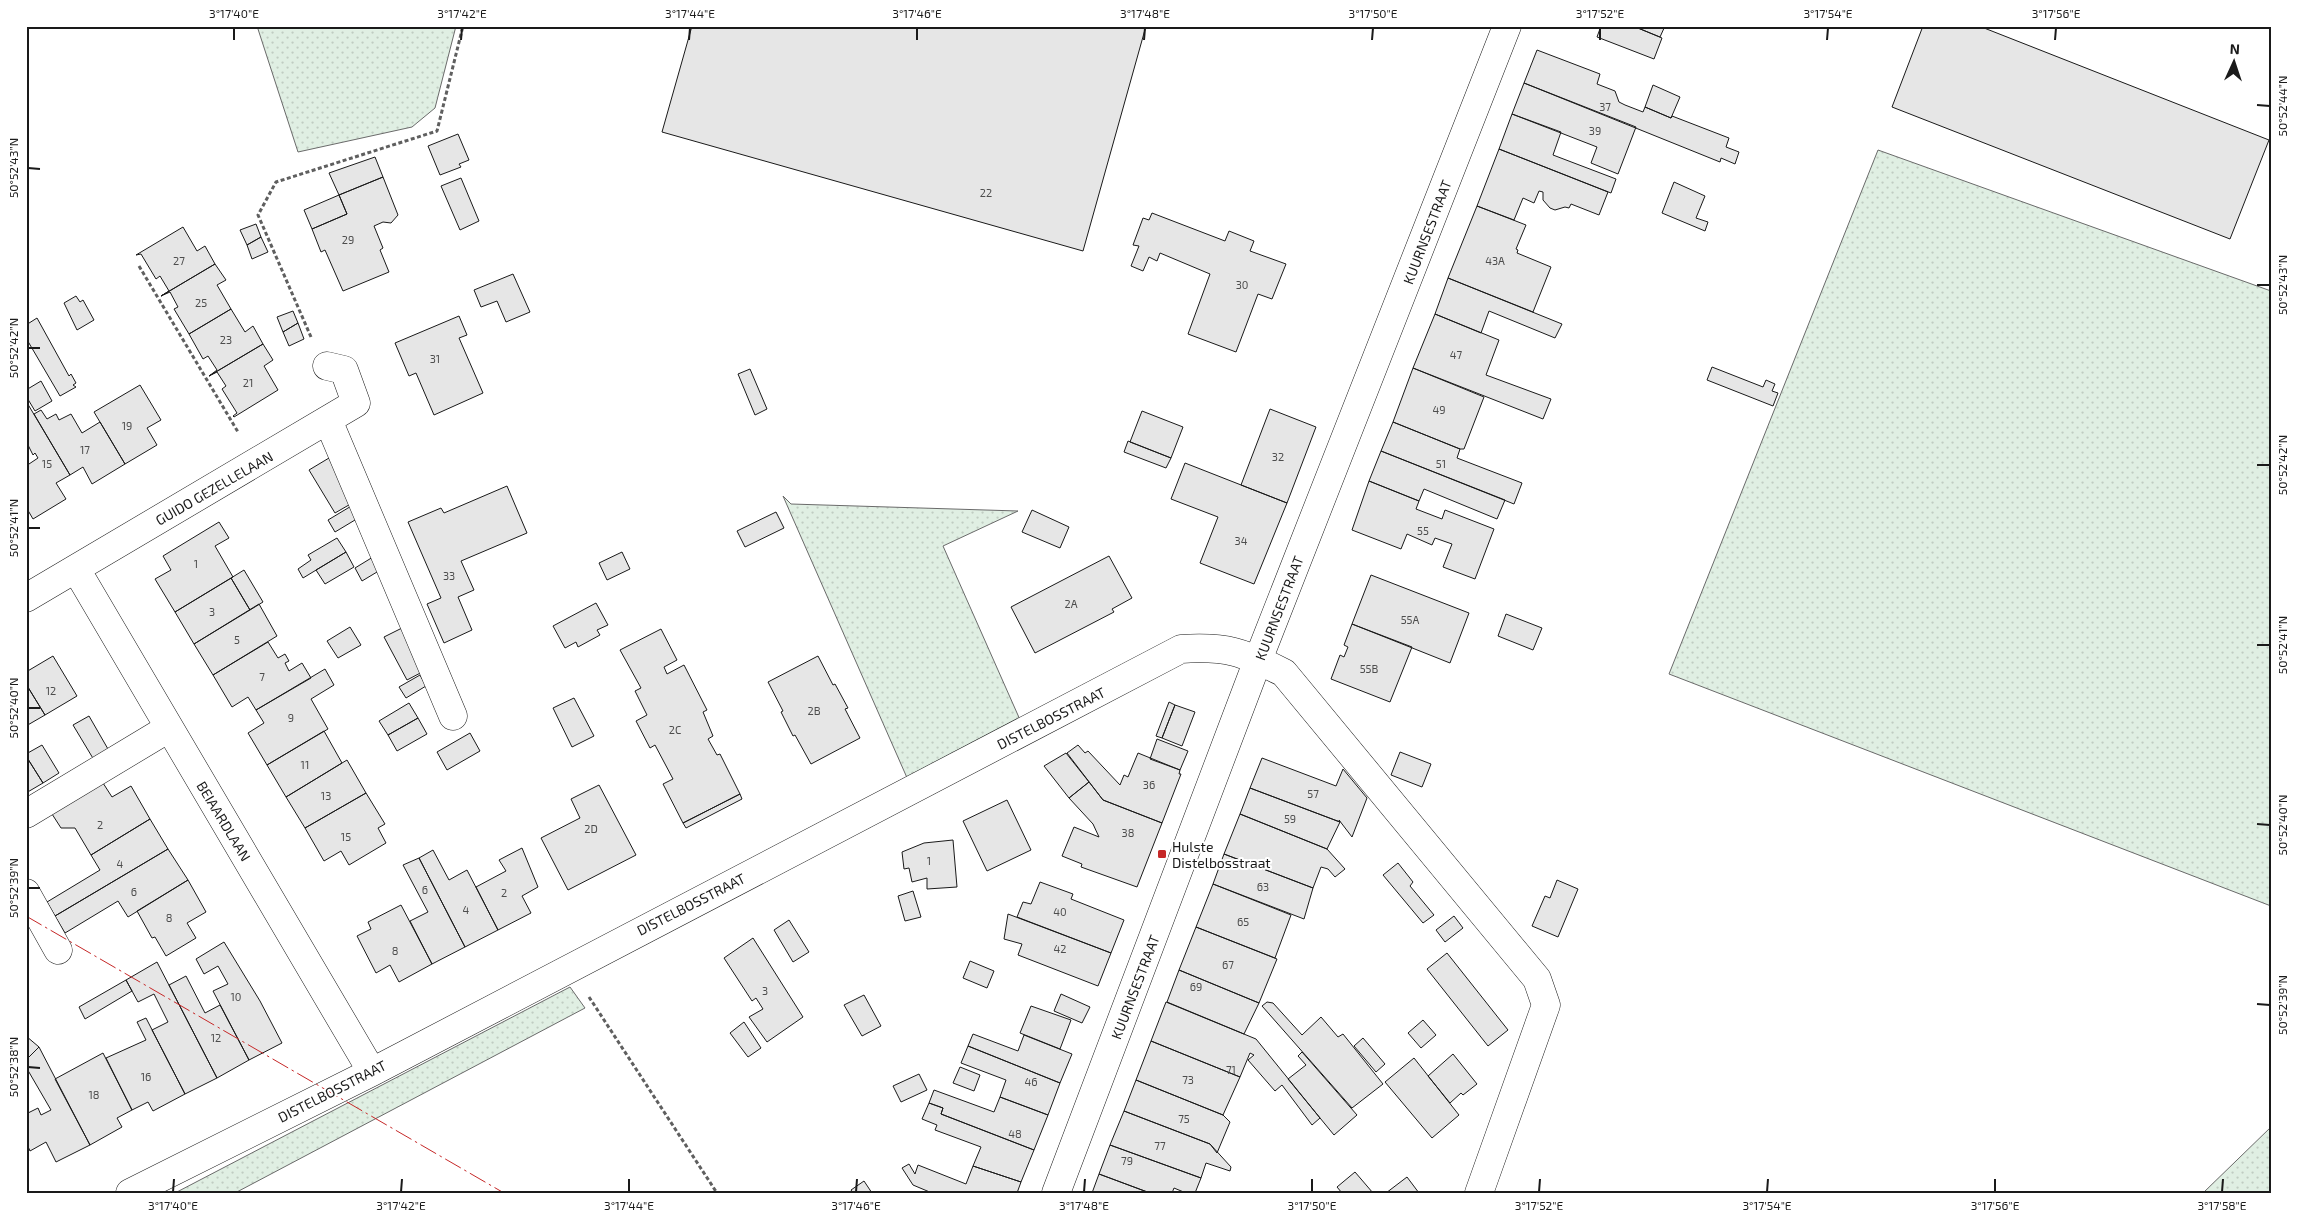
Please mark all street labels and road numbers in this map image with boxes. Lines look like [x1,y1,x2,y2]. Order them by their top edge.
street label: KUURNSESTRAAT [1399,177,1455,287]
street label: GUIDO GEZELLELAAN [152,447,276,529]
street label: KUURNSESTRAAT [1251,553,1307,663]
street label: DISTELBOSSTRAAT [994,683,1108,753]
street label: BEIAARDLAAN [194,778,254,864]
street label: DISTELBOSSTRAAT [634,869,748,939]
street label: KUURNSESTRAAT [1107,932,1163,1042]
street label: DISTELBOSSTRAAT [275,1056,389,1126]

